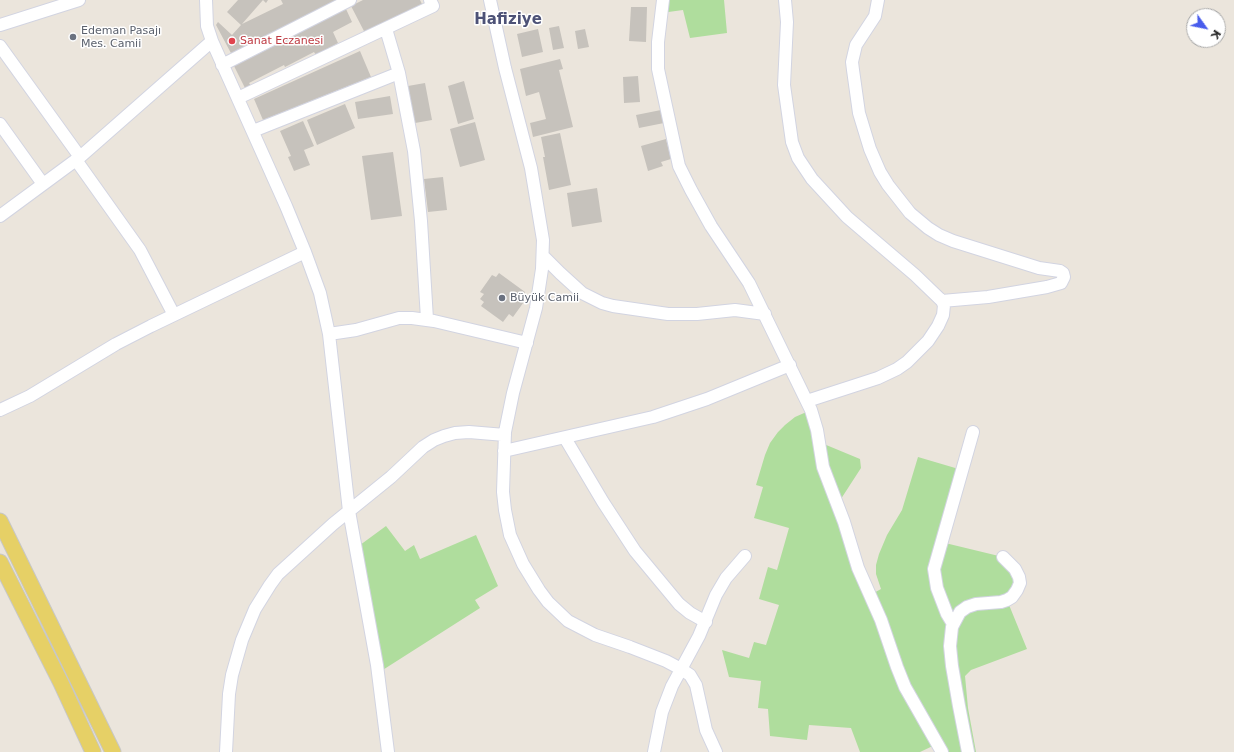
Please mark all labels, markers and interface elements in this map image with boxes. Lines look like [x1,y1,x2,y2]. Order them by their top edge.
north arrow [1186,8,1226,48]
district label: Hafiziye [474,11,542,29]
place label: Edeman Pasajı Mes. Camii [81,24,161,50]
text: K [1208,27,1223,41]
marker: Edeman Pasajı Mes. Camii [68,32,78,42]
place label: Sanat Eczanesi [240,34,323,48]
marker: Sanat Eczanesi [227,36,237,46]
place label: Büyük Camii [510,291,579,305]
marker: Büyük Camii [497,293,507,303]

